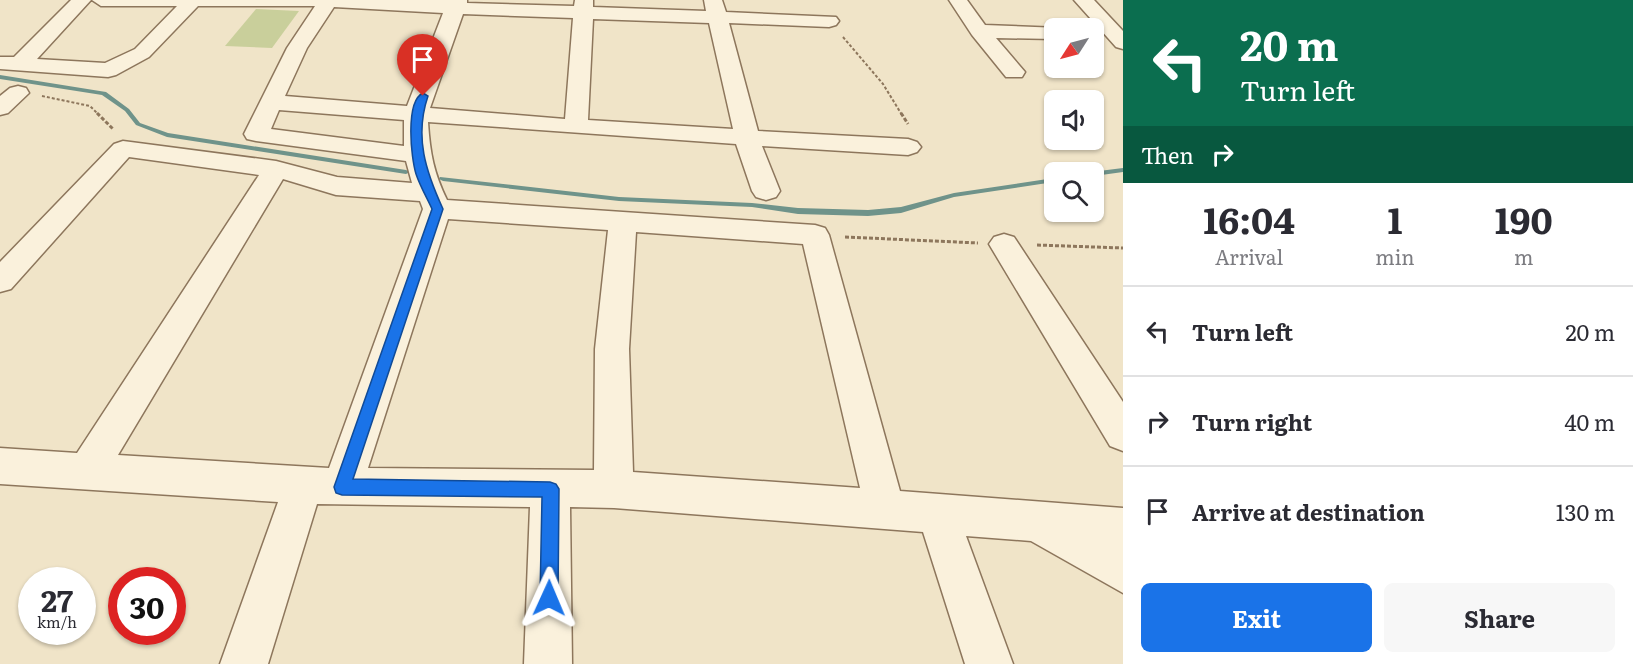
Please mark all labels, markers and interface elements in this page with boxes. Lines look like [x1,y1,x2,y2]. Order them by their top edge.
text: 20 m [1240,12,1339,74]
north arrow [1044,18,1104,78]
map controls [1044,18,1104,222]
icon: left [1141,24,1219,102]
pin [397,34,448,96]
icon: arrive [406,43,439,76]
text: Turn left [1240,69,1355,109]
button: sound [1044,90,1104,150]
text: Then [1141,138,1194,171]
icon: right [1206,138,1239,171]
button: search [1044,162,1104,222]
text: 16:04 [1203,192,1295,245]
text: 1 [1387,192,1402,245]
text: 190 [1495,192,1553,245]
text: Arrival [1215,241,1283,271]
text: min [1375,241,1415,271]
text: m [1514,241,1533,271]
icon: left [1141,315,1174,348]
text: Turn left [1192,315,1293,348]
text: 20 m [1565,315,1615,348]
icon: right [1141,405,1174,438]
text: Turn right [1192,405,1312,438]
text: 40 m [1564,405,1615,438]
icon: arrive [1141,495,1174,528]
text: Arrive at destination [1192,495,1425,528]
text: 130 m [1556,495,1615,528]
position arrow [517,566,581,630]
speed limit sign: 30 [108,567,186,645]
text: 27 [41,577,73,621]
button: Exit [1141,583,1372,652]
button: Share [1384,583,1615,652]
text: km/h [37,610,77,633]

